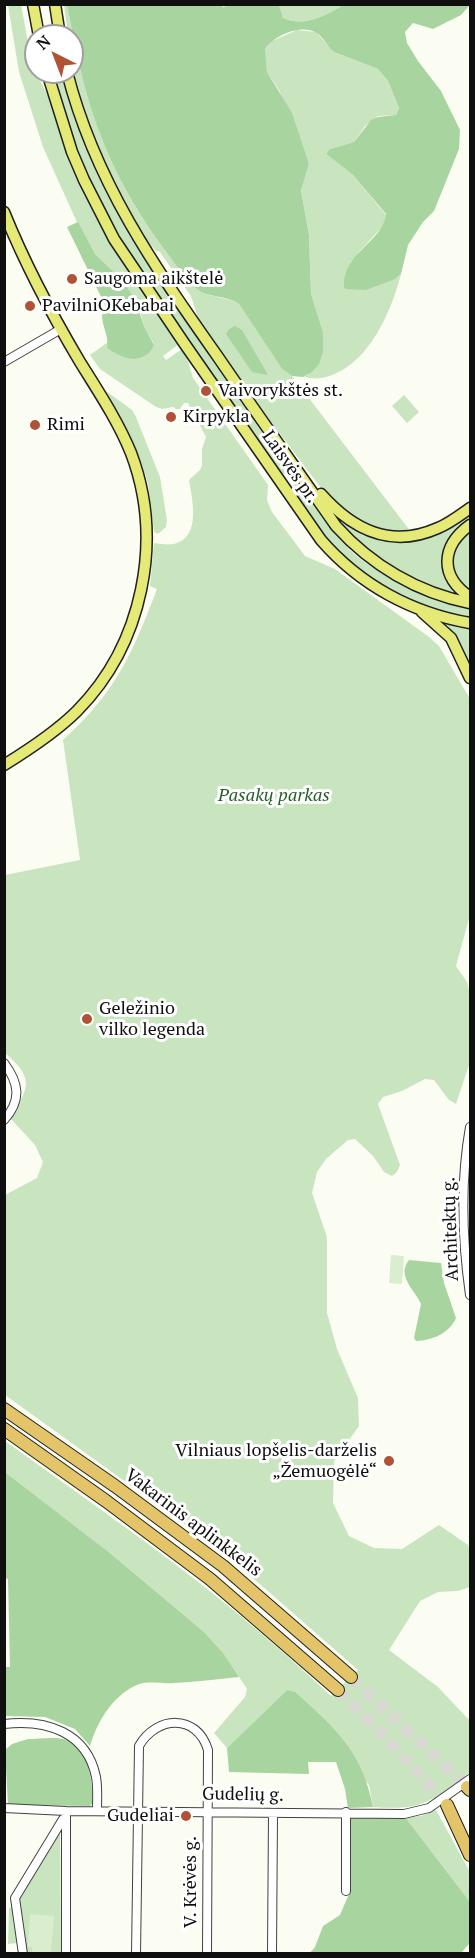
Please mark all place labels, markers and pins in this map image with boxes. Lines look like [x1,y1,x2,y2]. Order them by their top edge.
place label: Saugoma aikštelė [84,268,223,290]
marker: Saugoma aikštelė [65,272,79,286]
place label: PavilniOKebabai [42,295,174,317]
marker: PavilniOKebabai [23,299,37,313]
place label: Vaivorykštės st. [218,380,343,402]
marker: Vaivorykštės st. [199,384,213,398]
place label: Kirpykla [183,406,250,428]
marker: Kirpykla [164,410,178,424]
place label: Rimi [47,414,85,436]
marker: Rimi [28,418,42,432]
place label: Geležinio vilko legenda [99,998,205,1040]
marker: Geležinio vilko legenda [80,1012,94,1026]
place label: Vilniaus lopšelis-darželis „Žemuogėlė“ [175,1440,377,1482]
marker: Vilniaus lopšelis-darželis „Žemuogėlė“ [382,1454,396,1468]
place label: Gudeliai [107,1805,174,1827]
marker: Gudeliai [179,1809,193,1823]

